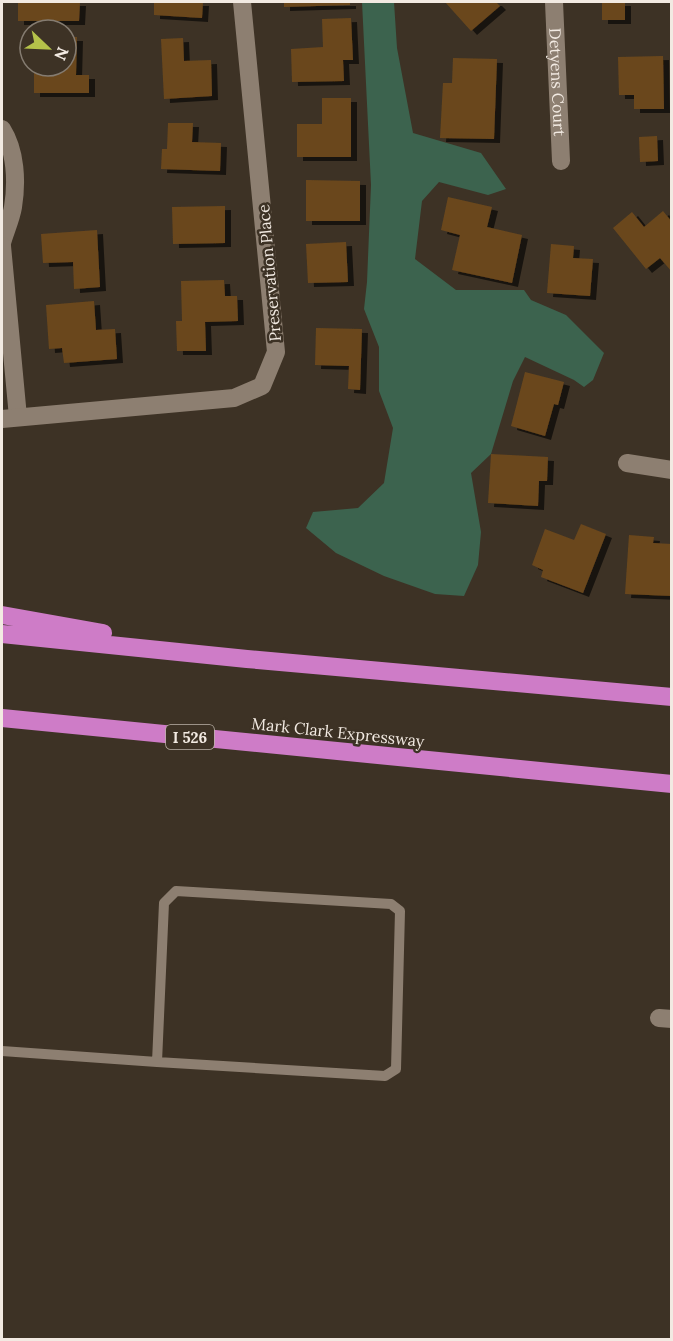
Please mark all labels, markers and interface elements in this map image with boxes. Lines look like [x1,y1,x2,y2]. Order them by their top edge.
north arrow [18,18,78,78]
street label: Detyens Court [545,27,570,137]
text: N [50,44,73,63]
street label: Preservation Place [253,203,285,342]
street label: Mark Clark Expressway [251,713,426,751]
road number: I 526 [166,725,214,749]

